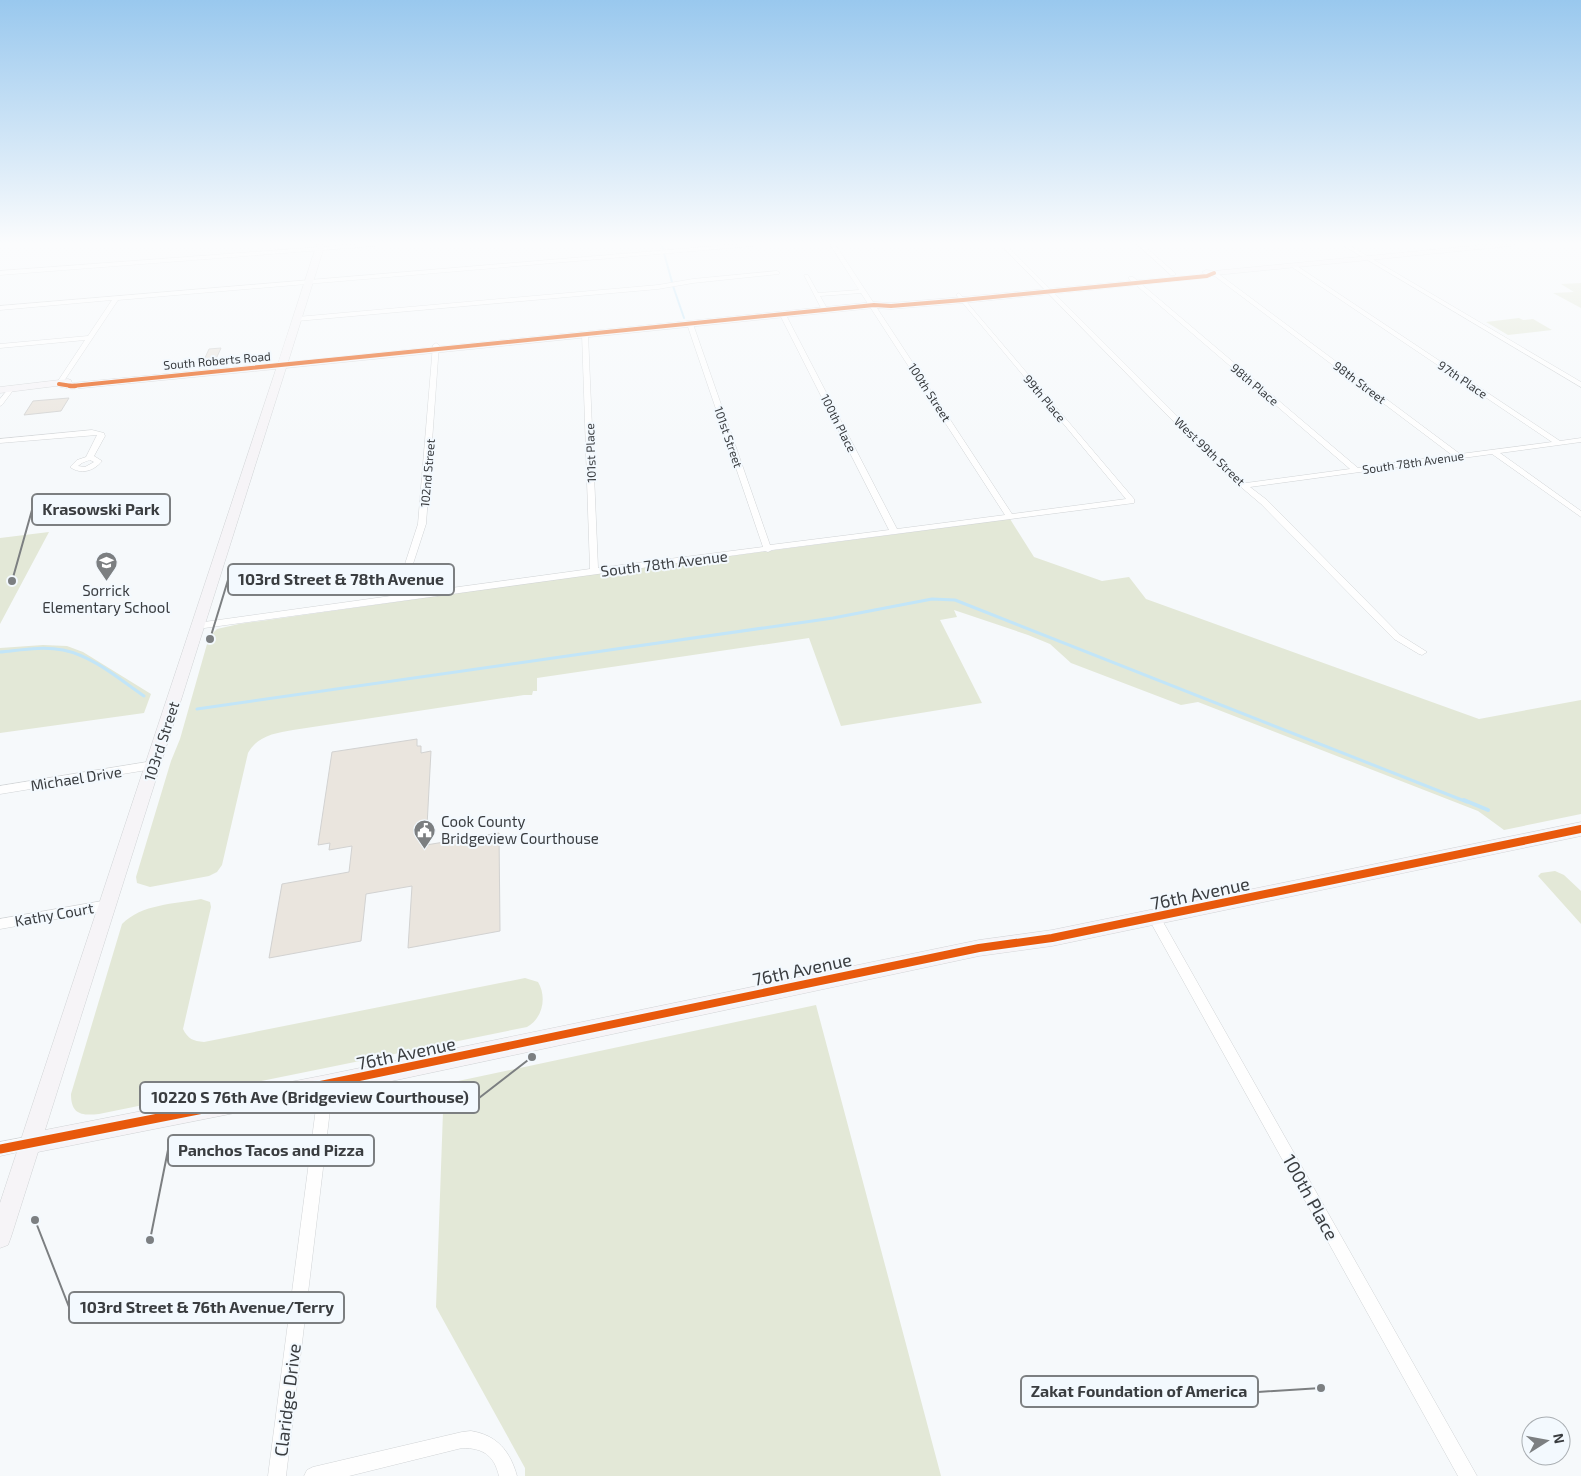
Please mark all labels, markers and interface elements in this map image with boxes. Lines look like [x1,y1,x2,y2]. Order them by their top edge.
street label: South Roberts Road [163,348,271,372]
street label: 97th Place [1436,357,1490,401]
street label: 98th Street [1331,358,1389,406]
street label: 100th Street [906,360,954,424]
street label: 98th Place [1228,360,1282,408]
street label: 99th Place [1021,372,1069,424]
street label: 100th Place [818,392,860,454]
street label: 101st Street [712,405,746,470]
street label: West 99th Street [1172,414,1248,488]
street label: 101st Place [582,423,598,483]
street label: 102nd Street [417,438,437,508]
street label: South 78th Avenue [1361,448,1465,476]
callout: Krasowski Park [32,494,170,525]
text: Krasowski Park [42,499,160,518]
street label: South 78th Avenue [600,546,728,580]
school or university icon: Sorrick Elementary School [94,550,118,581]
callout: 103rd Street & 78th Avenue [228,564,454,595]
text: 103rd Street & 78th Avenue [238,569,444,588]
place label: Sorrick Elementary School [42,581,170,616]
street label: 103rd Street [140,699,182,783]
street label: Michael Drive [29,762,123,794]
place label: Cook County Bridgeview Courthouse [441,812,599,847]
public building icon: Cook County Bridgeview Courthouse [413,818,437,849]
street label: 76th Avenue [1148,872,1252,914]
street label: Kathy Court [13,898,95,930]
street label: 76th Avenue [750,948,854,990]
street label: 76th Avenue [354,1032,458,1074]
callout: 10220 S 76th Ave (Bridgeview Courthouse) [140,1082,479,1113]
text: 10220 S 76th Ave (Bridgeview Courthouse) [151,1087,469,1106]
callout: Panchos Tacos and Pizza [168,1135,374,1166]
text: Panchos Tacos and Pizza [178,1140,364,1159]
street label: 100th Place [1279,1150,1343,1244]
callout: 103rd Street & 76th Avenue/Terry [69,1292,344,1323]
text: 103rd Street & 76th Avenue/Terry [80,1297,334,1317]
street label: Claridge Drive [269,1342,305,1458]
callout: Zakat Foundation of America [1021,1376,1258,1407]
text: Zakat Foundation of America [1031,1381,1247,1400]
north arrow [1521,1416,1571,1466]
text: N [1550,1432,1569,1445]

